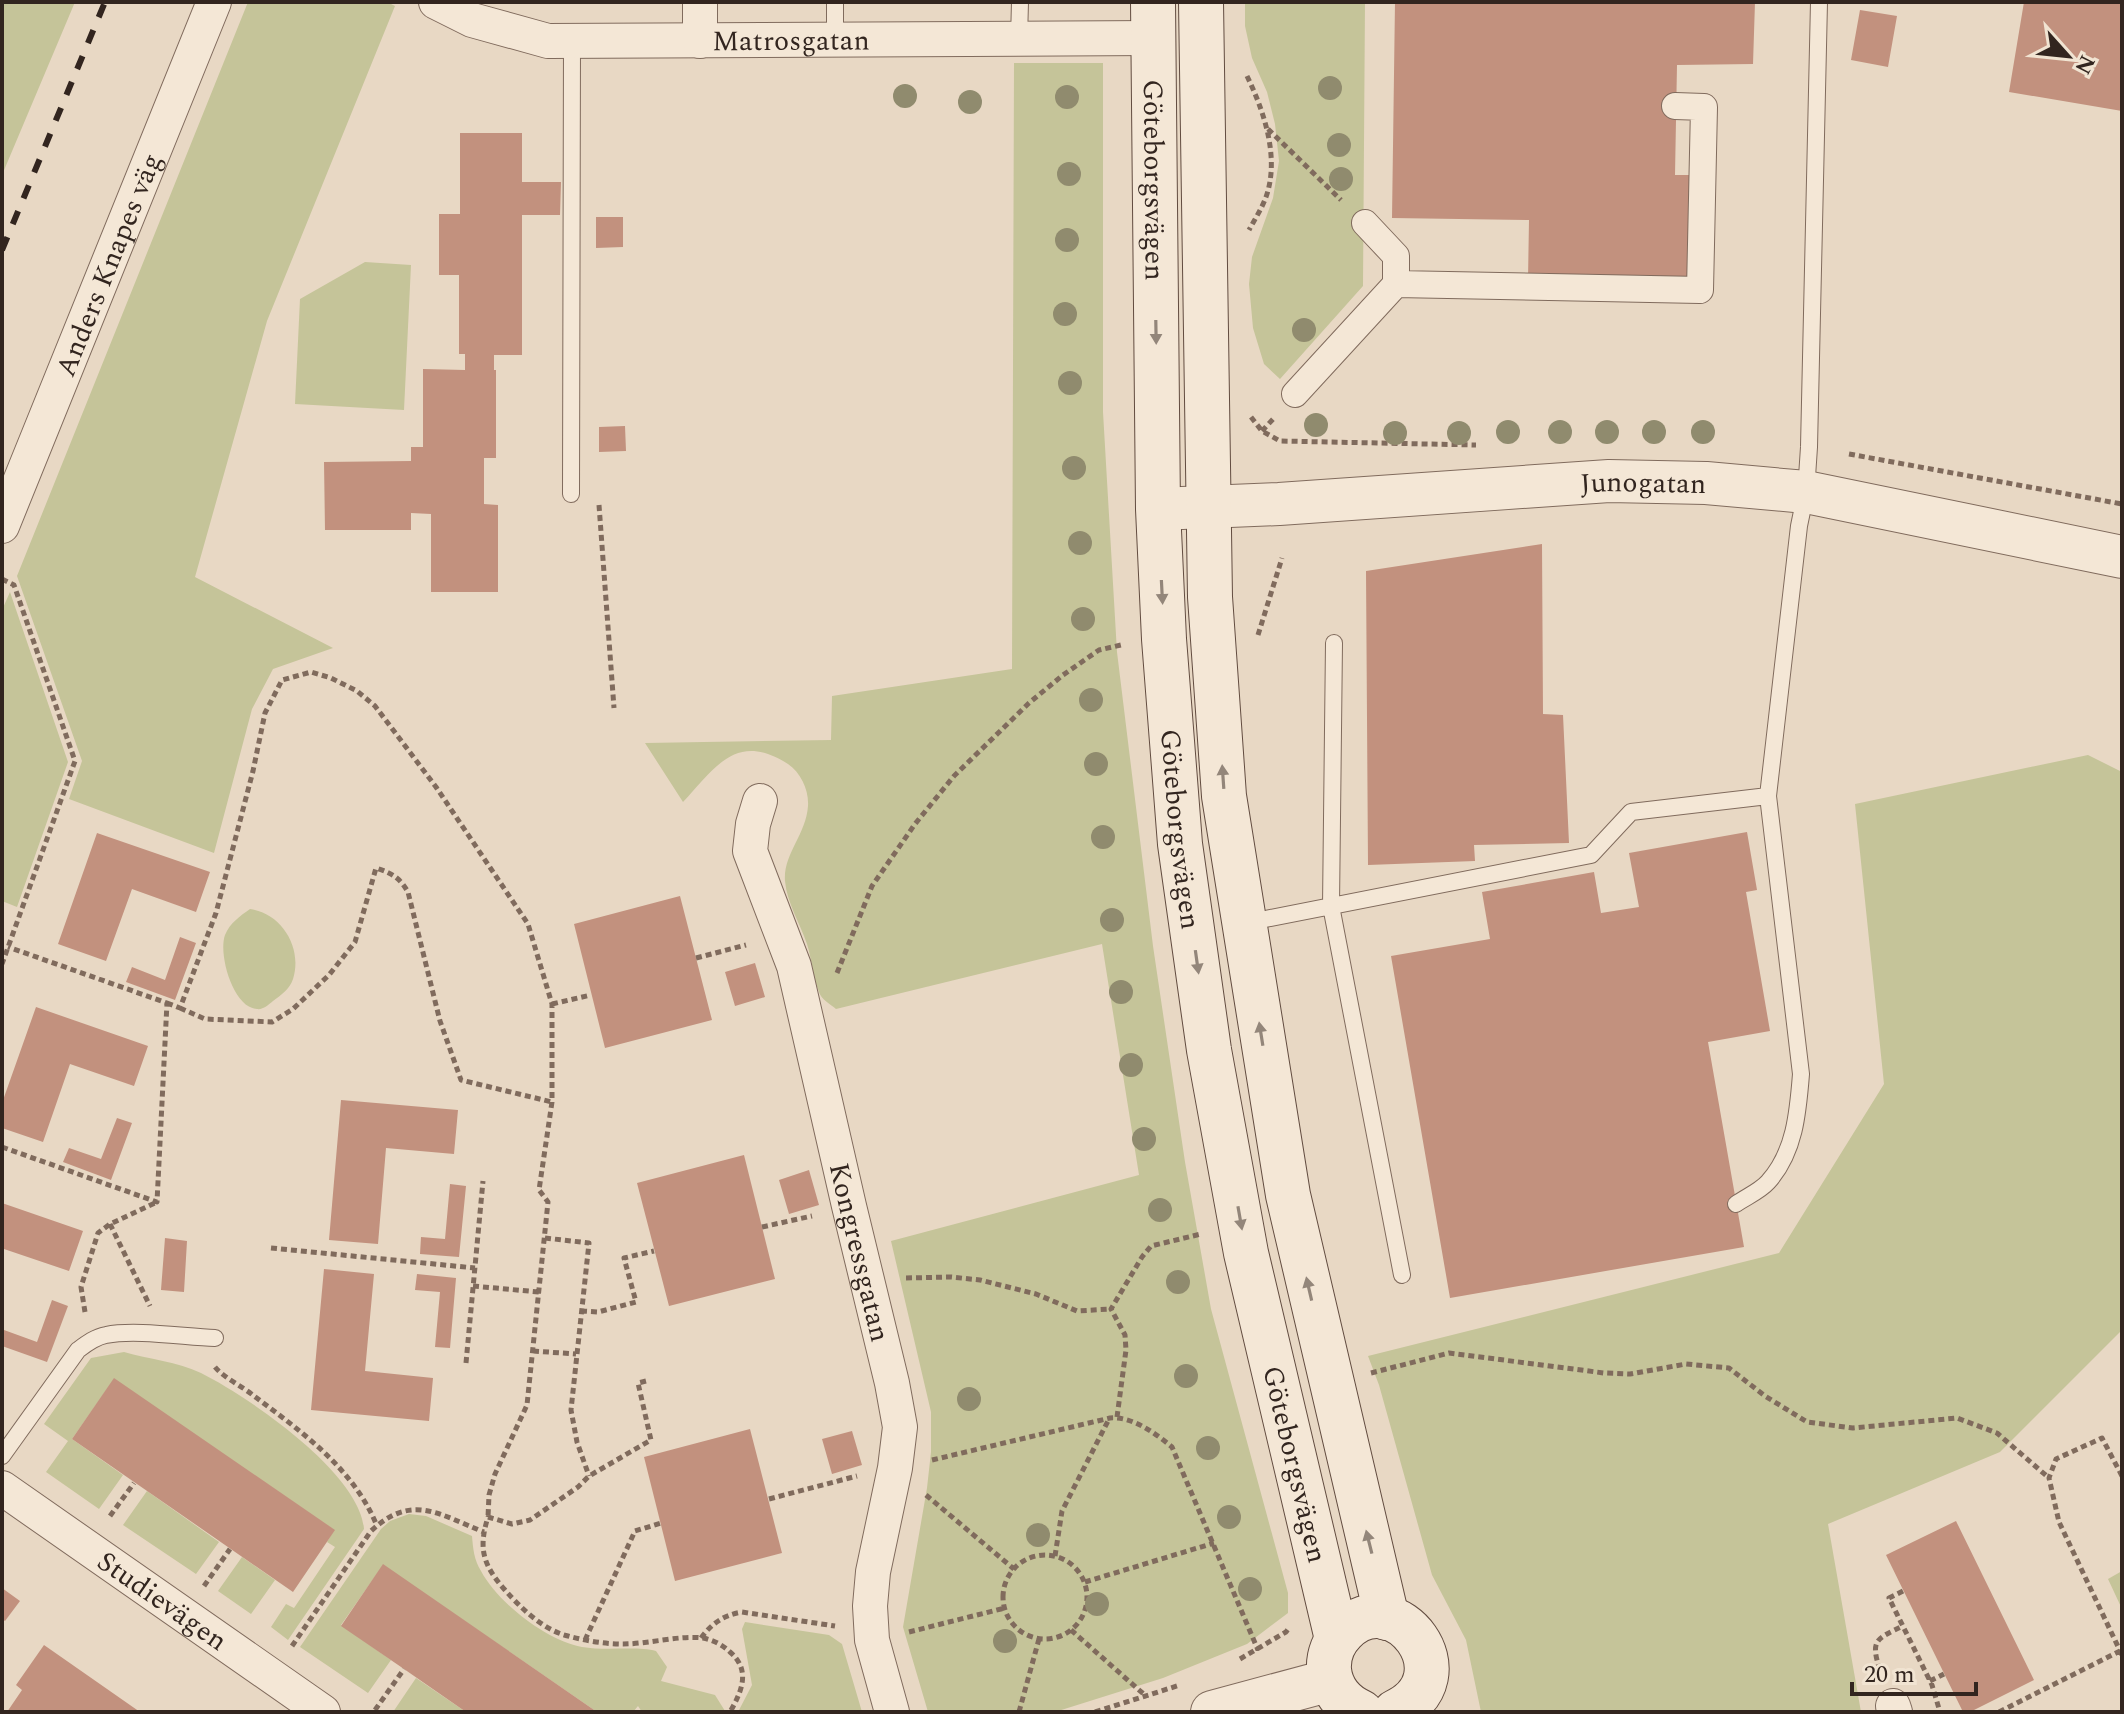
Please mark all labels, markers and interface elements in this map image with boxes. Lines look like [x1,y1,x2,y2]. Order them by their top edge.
north arrow [2028,16,2108,96]
street label: Matrosgatan [712,19,870,63]
text: N [2066,49,2103,80]
street label: Göteborgsvägen [1131,79,1176,281]
street label: Anders Knapes väg [45,147,174,383]
one-way arrow [1150,320,1162,345]
street label: Junogatan [1579,461,1707,506]
one-way arrow [1155,580,1168,605]
street label: Göteborgsvägen [1148,727,1212,932]
one-way arrow [1216,764,1229,789]
one-way arrow [1191,950,1204,975]
one-way arrow [1254,1021,1267,1046]
street label: Kongressgatan [817,1159,901,1346]
one-way arrow [1234,1206,1246,1231]
one-way arrow [1302,1277,1315,1302]
street label: Göteborgsvägen [1250,1362,1338,1567]
one-way arrow [1362,1530,1375,1555]
street label: Studievägen [88,1541,236,1662]
scale bar [1852,1646,1976,1696]
text: 20 m [1864,1657,1915,1693]

